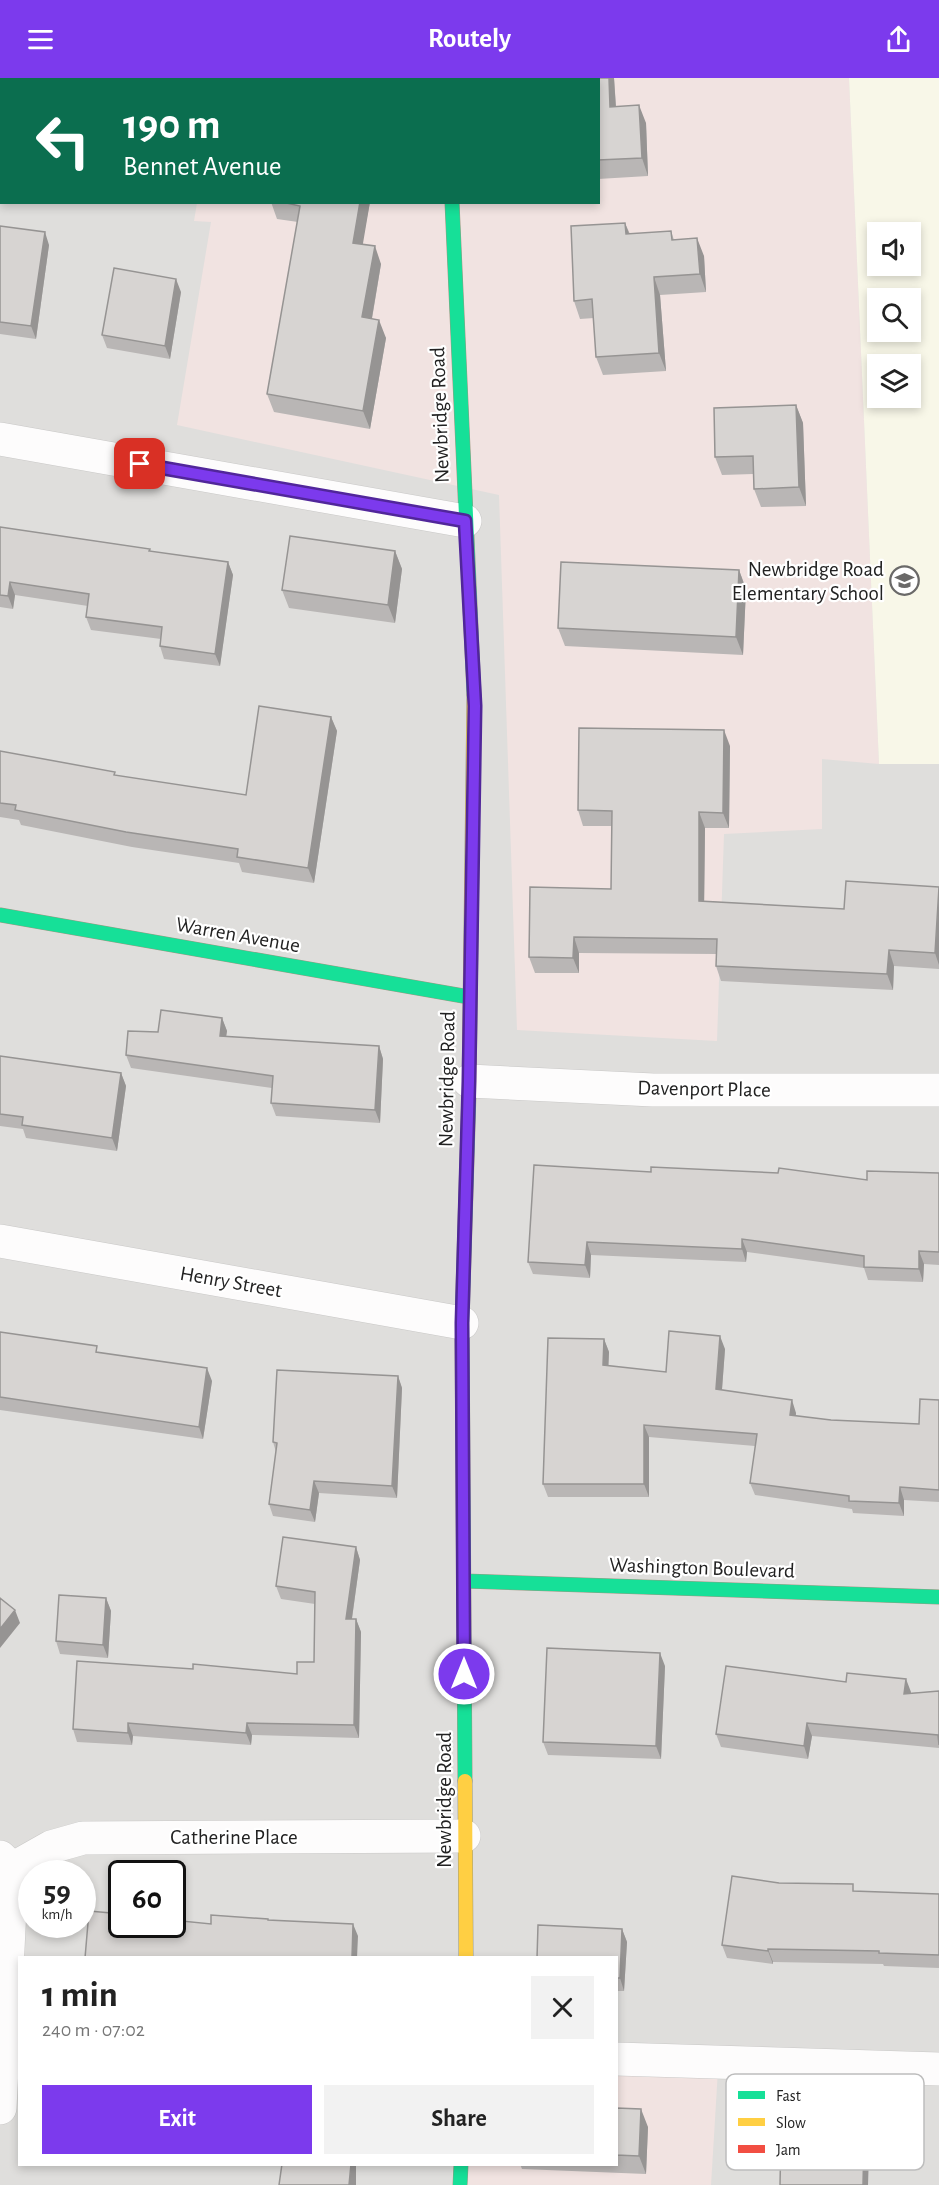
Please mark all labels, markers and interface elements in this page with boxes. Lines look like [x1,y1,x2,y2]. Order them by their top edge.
icon: menu [24,23,57,56]
icon: share [882,23,915,56]
text: Routely [428,25,511,52]
icon: left [24,102,102,180]
text: 190 m [123,104,221,146]
text: Bennet Avenue [123,153,282,180]
map controls [867,222,921,408]
button: sound [867,222,921,276]
button: search [867,288,921,342]
street label: Newbridge Road [427,346,453,483]
button: layers [867,354,921,408]
pin [114,438,165,489]
icon: arrive [123,447,156,480]
place label: Newbridge Road Elementary School [732,559,884,604]
school or university icon: Newbridge Road Elementary School [889,565,921,597]
street label: Warren Avenue [174,914,302,956]
street label: Newbridge Road [435,1011,459,1147]
street label: Davenport Place [637,1077,771,1101]
street label: Henry Street [178,1263,284,1301]
street label: Washington Boulevard [609,1554,795,1582]
position arrow [432,1642,496,1706]
street label: Newbridge Road [434,1732,455,1868]
street label: Catherine Place [170,1827,298,1848]
speed limit sign: 60 [108,1860,186,1938]
text: 59 [43,1877,71,1907]
text: km/h [42,1907,72,1922]
button: close [531,1976,594,2039]
text: 1 min [42,1977,118,2013]
text: 240 m · 07:02 [42,2020,145,2040]
legend [726,2074,924,2170]
button: Exit [42,2085,312,2154]
button: Share [324,2085,594,2154]
text: Fast [776,2088,801,2104]
text: Slow [776,2115,806,2131]
text: Jam [776,2142,801,2158]

